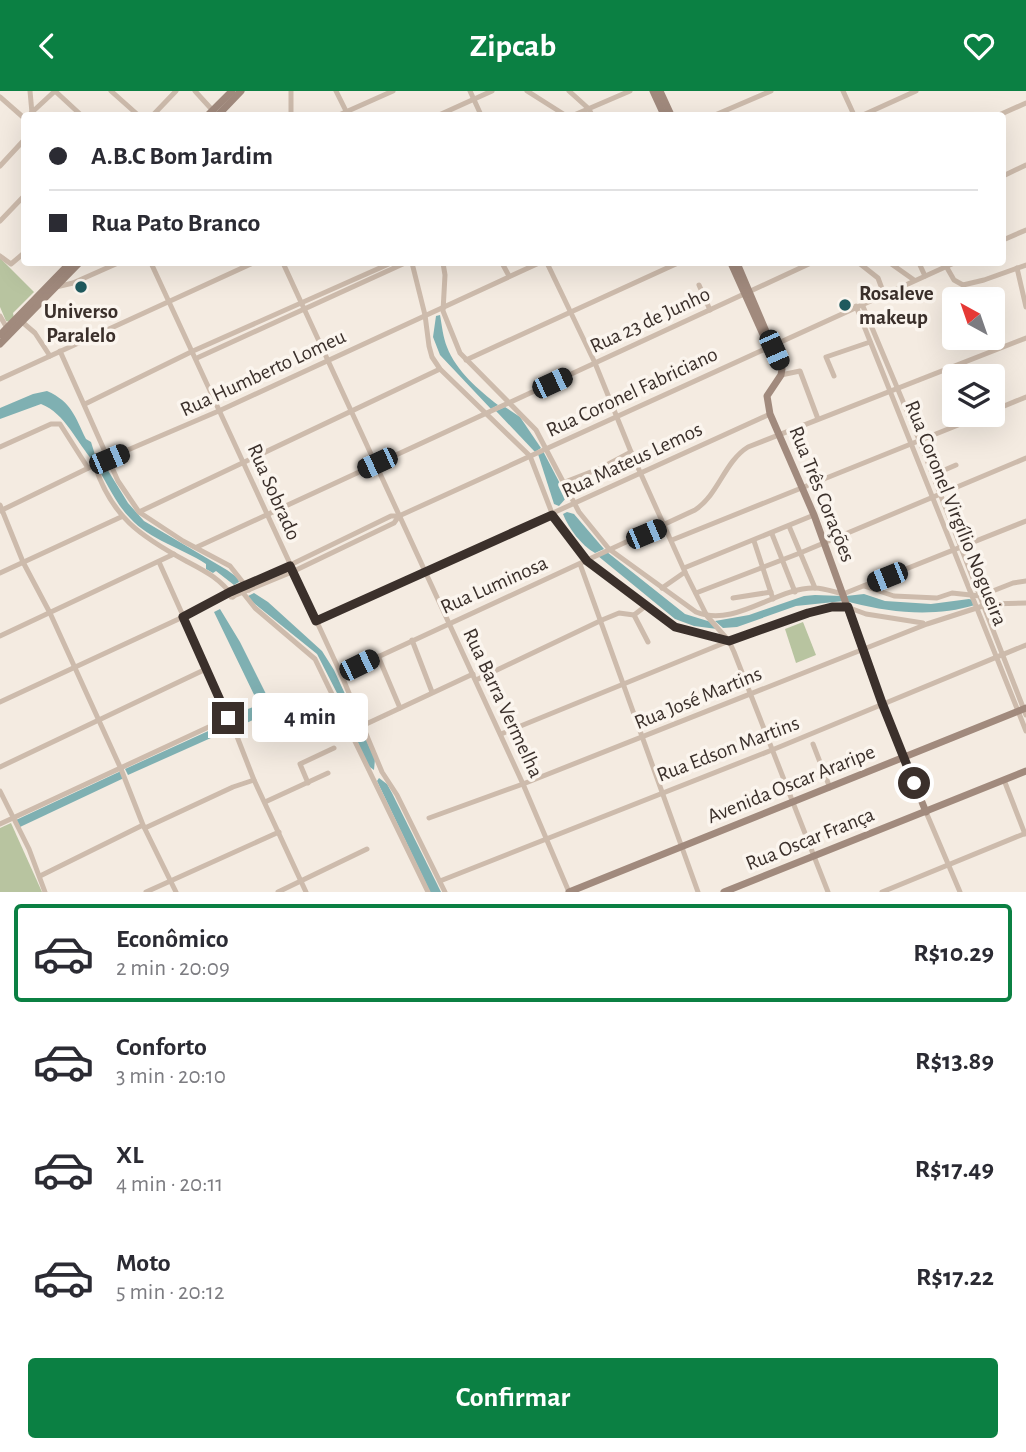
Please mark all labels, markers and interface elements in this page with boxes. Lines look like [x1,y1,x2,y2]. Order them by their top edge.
icon: back [28,27,66,65]
icon: heart [960,27,998,65]
text: Zipcab [470,30,556,62]
text: A.B.C Bom Jardim [91,143,273,169]
text: Rua Pato Branco [91,210,260,236]
marker: Universo Paralelo [73,279,89,295]
street label: Rua 23 de Junho [587,283,713,357]
place label: Rosaleve makeup [859,283,934,328]
north arrow [942,287,1004,350]
map controls [942,287,1005,427]
marker: Rosaleve makeup [837,297,853,313]
place label: Universo Paralelo [44,301,118,346]
street label: Rua Humberto Lomeu [177,325,349,420]
car [756,327,793,373]
street label: Rua Coronel Fabriciano [543,343,721,441]
button: layers [942,364,1005,427]
car [529,365,576,401]
street label: Rua Coronel Virgílio Nogueira [901,397,1011,629]
street label: Rua Mateus Lemos [559,418,705,502]
street label: Rua Três Corações [785,423,859,565]
car [86,441,133,477]
street label: Rua Sobrado [243,441,305,543]
car [354,445,401,481]
car [623,516,670,552]
street label: Rua Luminosa [437,552,551,618]
car [864,559,911,595]
street label: Rua Barra Vermelha [459,625,547,781]
car [336,646,383,684]
street label: Rua José Martins [631,663,765,733]
callout: 4 min [252,693,368,743]
route end [212,702,244,734]
text: 4 min [284,706,336,729]
street label: Rua Edson Martins [654,712,802,786]
street label: Avenida Oscar Araripe [704,741,878,827]
route start [898,767,930,799]
street label: Rua Oscar França [743,804,878,874]
icon: car [32,922,95,985]
text: Econômico [116,926,229,952]
text: R$10.29 [913,940,994,966]
text: 2 min · 20:09 [116,957,230,980]
icon: car [32,1030,95,1093]
text: Conforto [116,1034,207,1060]
text: R$13.89 [915,1048,994,1074]
text: 3 min · 20:10 [116,1065,226,1088]
icon: car [32,1138,95,1201]
text: XL [116,1142,143,1168]
text: R$17.49 [915,1156,994,1182]
text: 4 min · 20:11 [116,1173,223,1196]
icon: car [32,1246,95,1309]
text: Moto [116,1250,171,1276]
text: R$17.22 [916,1264,994,1290]
text: 5 min · 20:12 [116,1281,224,1304]
button: Confirmar [28,1358,998,1438]

